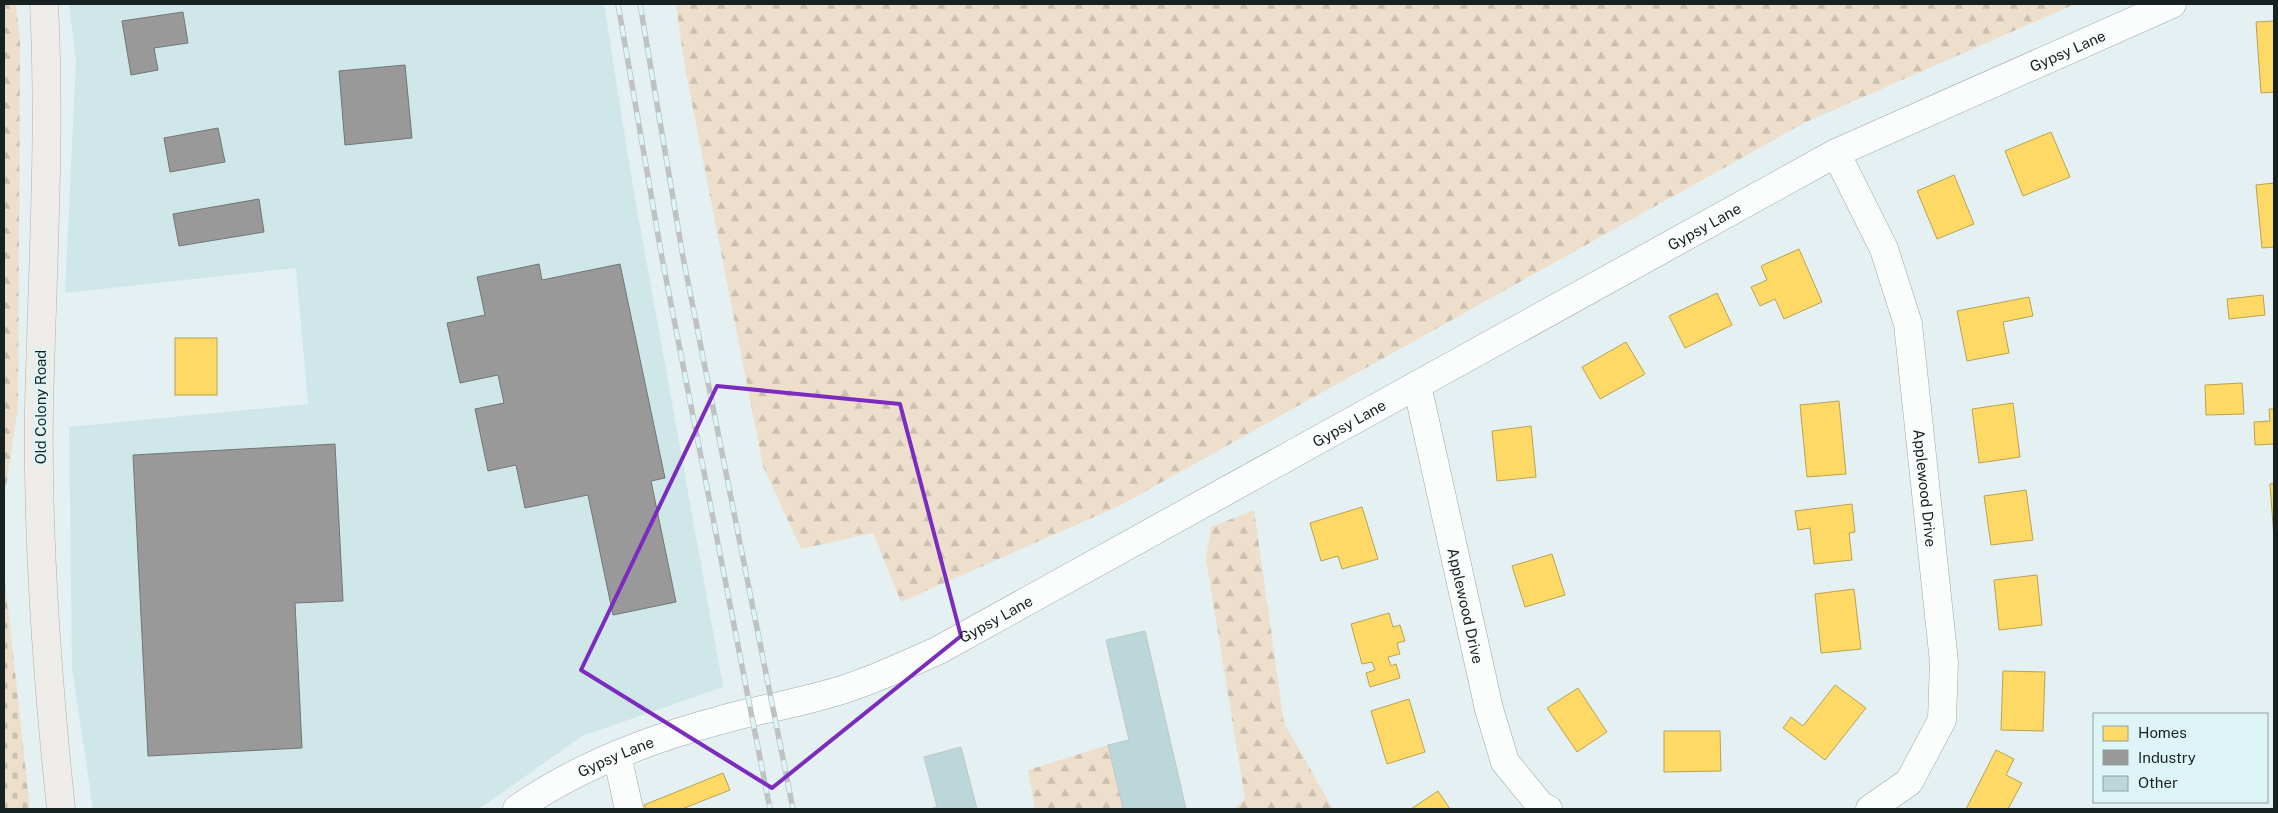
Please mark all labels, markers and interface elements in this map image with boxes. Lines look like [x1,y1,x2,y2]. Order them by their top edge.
street label: Gypsy Lane [2027,26,2108,75]
street label: Gypsy Lane [1664,199,1744,253]
street label: Old Colony Road [32,350,49,464]
street label: Gypsy Lane [1309,396,1388,450]
street label: Applewood Drive [1911,428,1940,548]
street label: Applewood Drive [1445,546,1487,665]
street label: Gypsy Lane [956,592,1035,646]
legend [2093,713,2268,803]
text: Homes [2138,724,2187,741]
street label: Gypsy Lane [575,733,656,780]
text: Industry [2138,749,2196,766]
text: Other [2138,774,2178,791]

